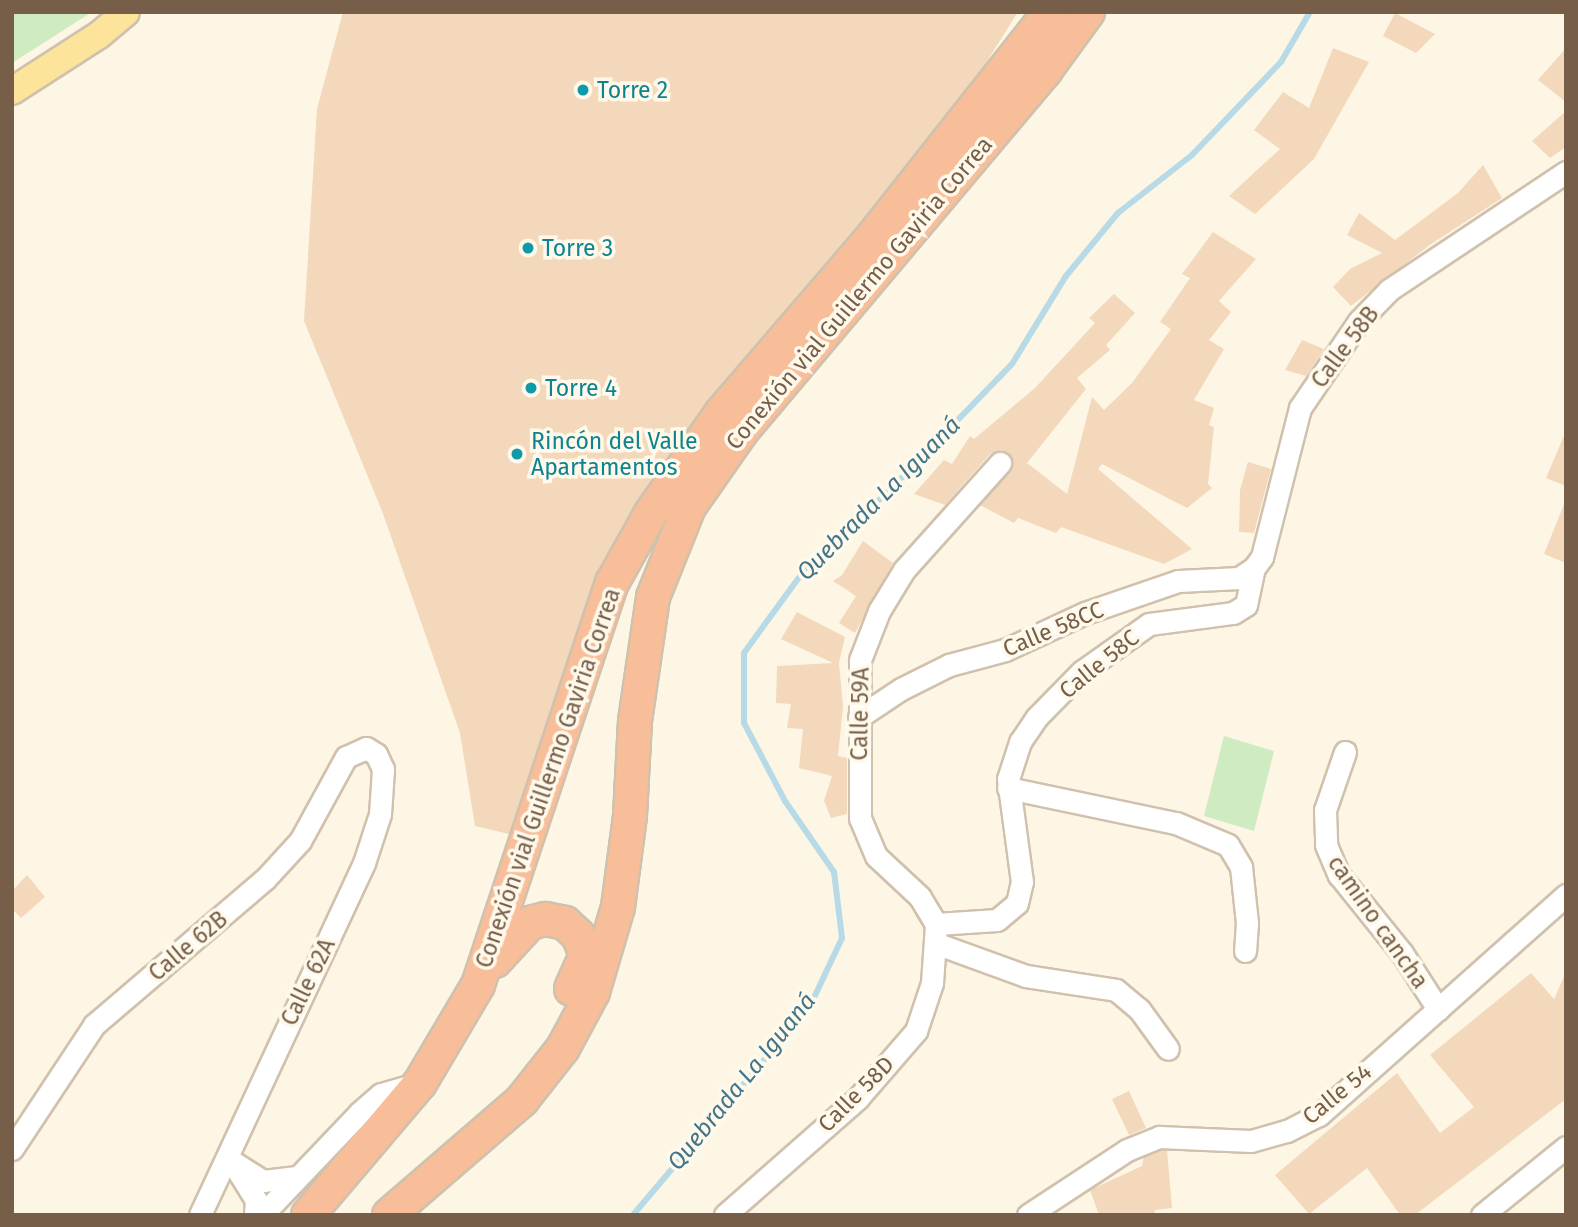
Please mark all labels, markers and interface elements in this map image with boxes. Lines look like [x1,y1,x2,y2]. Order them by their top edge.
place label: Torre 2 [597,76,668,104]
marker: Torre 2 [575,82,591,98]
street label: Conexión vial Guillermo Gaviria Correa [720,131,998,455]
place label: Torre 3 [542,234,613,262]
marker: Torre 3 [520,240,536,256]
street label: Calle 58B [1305,301,1385,393]
place label: Torre 4 [545,374,617,402]
marker: Torre 4 [523,380,539,396]
water label: Quebrada La Iguaná [791,411,967,587]
place label: Rincón del Valle Apartamentos [531,427,698,481]
marker: Rincón del Valle Apartamentos [509,446,525,462]
street label: Conexión vial Guillermo Gaviria Correa [470,584,626,972]
street label: Calle 58CC [999,596,1107,662]
street label: Calle 58C [1054,624,1144,704]
street label: Calle 59A [845,667,875,761]
street label: camino cancha [1322,850,1434,994]
street label: Calle 62B [143,905,233,987]
street label: Calle 62A [275,934,341,1030]
water label: Quebrada La Iguaná [662,988,822,1176]
street label: Calle 58D [812,1050,900,1138]
street label: Calle 54 [1297,1058,1377,1130]

